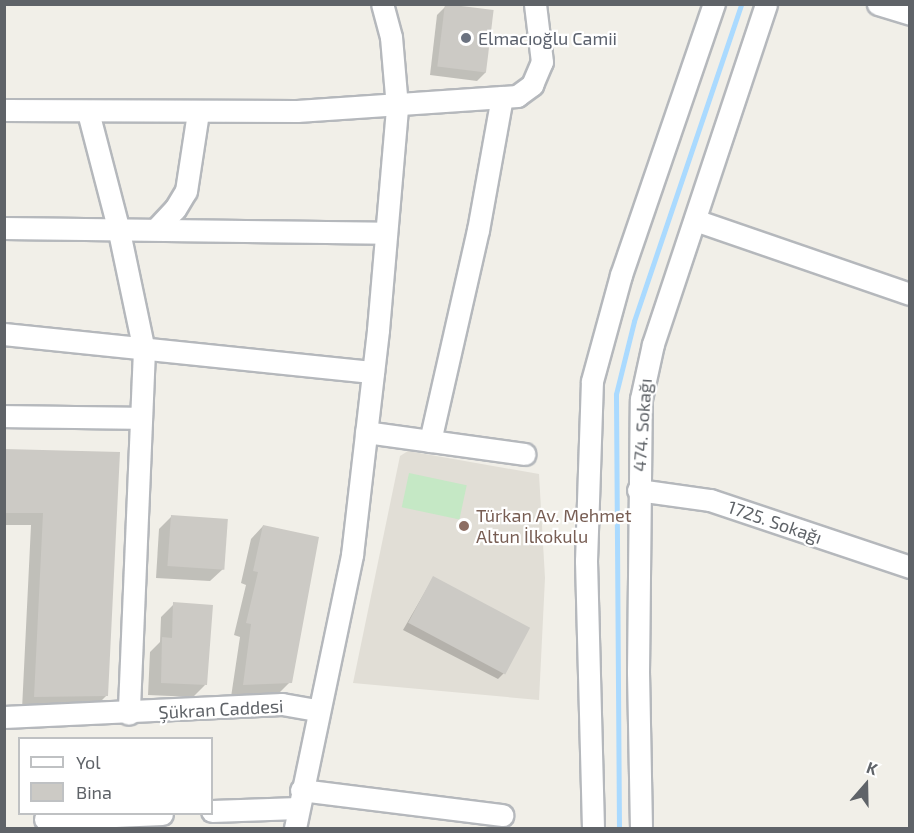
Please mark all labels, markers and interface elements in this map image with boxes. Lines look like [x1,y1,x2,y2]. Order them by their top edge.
place label: Elmacıoğlu Camii [478,27,617,49]
marker: Elmacıoğlu Camii [459,31,473,45]
street label: 474. Sokağı [628,378,656,472]
street label: 1725. Sokağı [725,496,825,548]
place label: Türkan Av. Mehmet Altun İlkokulu [476,505,632,548]
marker: Türkan Av. Mehmet Altun İlkokulu [457,519,471,533]
street label: Şükran Caddesi [158,695,284,723]
legend [18,737,213,815]
text: Yol [76,751,101,773]
north arrow [836,755,896,815]
text: K [864,757,880,778]
text: Bina [76,781,112,803]

